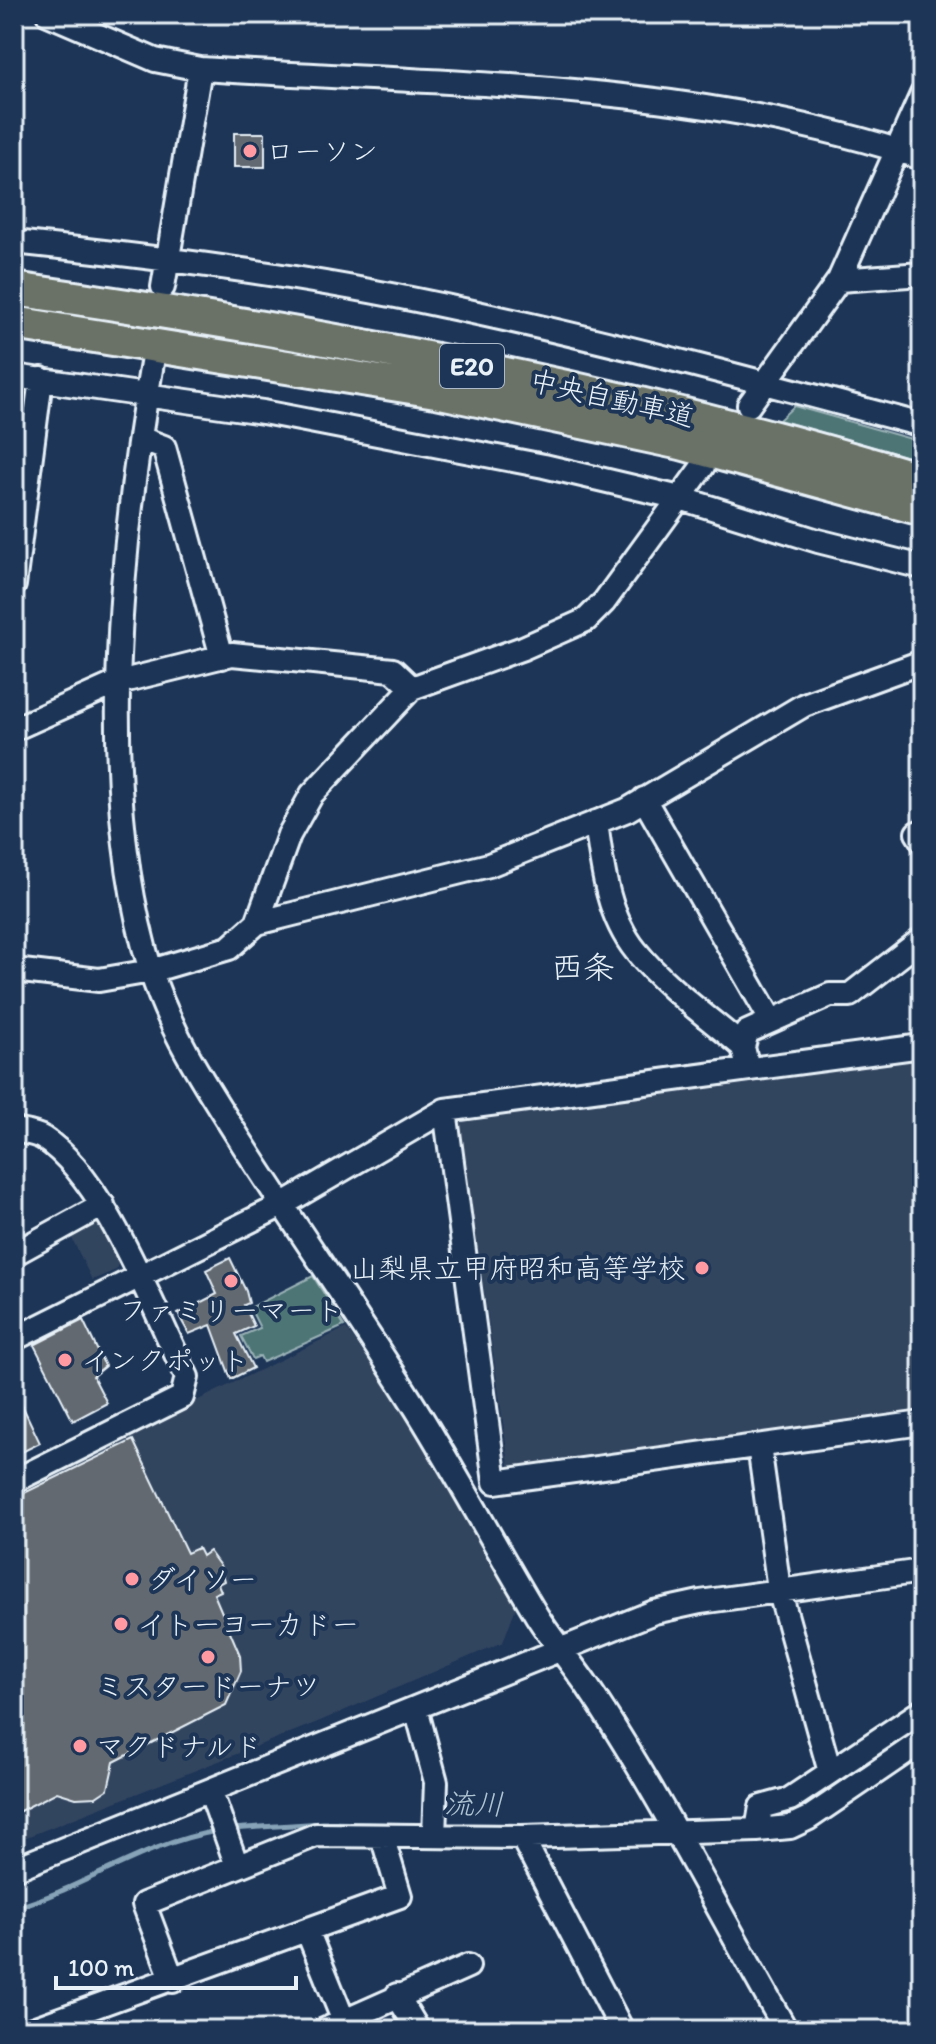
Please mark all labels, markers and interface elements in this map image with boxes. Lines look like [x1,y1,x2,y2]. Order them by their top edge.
place label: ローソン [266,134,378,168]
marker: ローソン [241,142,259,160]
road number: E20 [440,344,504,388]
street label: 中央自動車道 [526,363,698,433]
district label: 西条 [551,948,615,986]
place label: 山梨県立甲府昭和高等学校 [350,1251,686,1285]
marker: 山梨県立甲府昭和高等学校 [693,1259,711,1277]
marker: ファミリーマート [222,1272,240,1290]
place label: ファミリーマート [119,1293,343,1327]
place label: インクポット [81,1343,249,1377]
marker: インクポット [56,1351,74,1369]
place label: ダイソー [148,1562,257,1596]
marker: ダイソー [123,1570,141,1588]
place label: イトーヨーカドー [137,1607,359,1641]
marker: イトーヨーカドー [112,1615,130,1633]
marker: ミスタードーナツ [199,1648,217,1666]
place label: ミスタードーナツ [96,1669,320,1703]
place label: マクドナルド [96,1729,262,1763]
marker: マクドナルド [71,1737,89,1755]
water label: 流川 [444,1784,504,1823]
scale bar [56,1940,296,1990]
text: 100 m [68,1953,134,1982]

